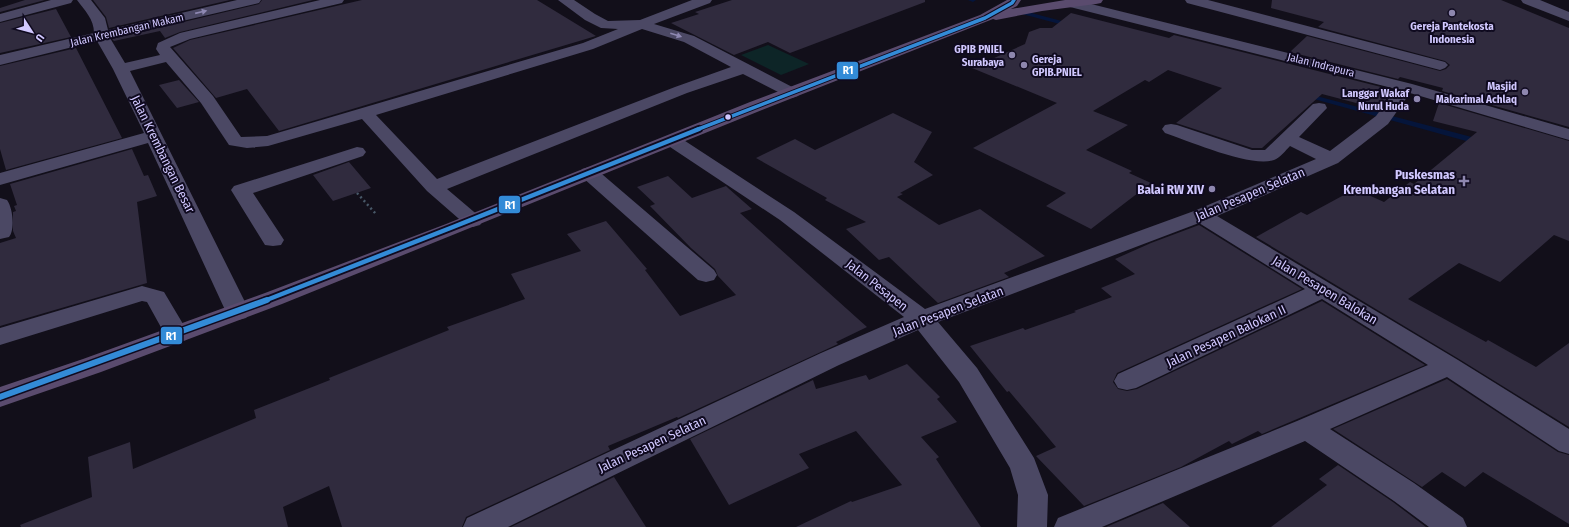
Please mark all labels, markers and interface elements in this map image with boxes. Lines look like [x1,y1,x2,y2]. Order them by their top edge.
marker: Gereja Pantekosta Indonesia [1447,8,1457,18]
one-way arrow [195,9,208,15]
street label: Jalan Krembangan Makam [69,11,185,49]
north arrow [12,12,52,52]
place label: Gereja Pantekosta Indonesia [1410,20,1494,46]
text: U [33,31,47,44]
one-way arrow [670,32,682,38]
place label: GPIB PNIEL Surabaya [954,43,1005,69]
marker: GPIB PNIEL Surabaya [1007,50,1017,60]
street label: Jalan Indrapura [1286,50,1356,80]
place label: Gereja GPIB.PNIEL [1032,53,1083,79]
marker: Gereja GPIB.PNIEL [1019,60,1029,70]
line badge: R1 [836,61,859,80]
text: R1 [843,64,853,77]
place label: Masjid Makarimal Achlaq [1436,80,1517,106]
place label: Langgar Wakaf Nurul Huda [1342,87,1410,113]
marker: Masjid Makarimal Achlaq [1520,87,1530,97]
street label: Jalan Krembangan Besar [128,93,198,216]
marker: Langgar Wakaf Nurul Huda [1412,94,1422,104]
unlabelled marker [723,112,733,122]
street label: Jalan Pesapen Selatan [1193,164,1307,224]
place label: Puskesmas Krembangan Selatan [1343,167,1455,197]
marker: Puskesmas Krembangan Selatan [1458,175,1470,187]
place label: Balai RW XIV [1137,182,1204,197]
marker: Balai RW XIV [1207,184,1217,194]
line badge: R1 [498,195,521,214]
text: R1 [505,199,515,212]
street label: Jalan Pesapen Balokan [1270,253,1380,327]
street label: Jalan Pesapen [843,256,911,314]
street label: Jalan Pesapen Selatan [891,283,1005,339]
street label: Jalan Pesapen Balokan II [1164,302,1288,370]
line badge: R1 [160,326,183,345]
text: R1 [166,330,176,343]
street label: Jalan Pesapen Selatan [596,412,708,476]

